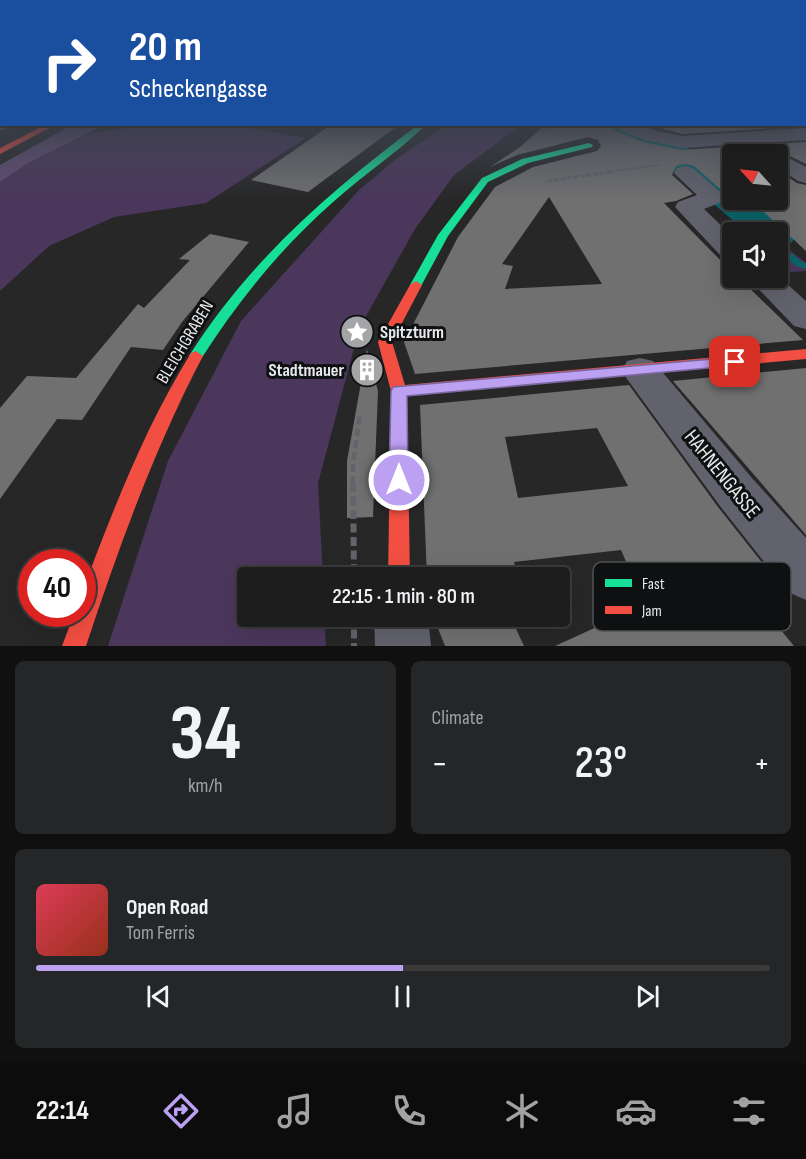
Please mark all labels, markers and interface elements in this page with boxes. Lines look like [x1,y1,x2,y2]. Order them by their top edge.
text: 20 m [129,22,202,73]
icon: right [30,24,108,102]
text: Scheckengasse [129,73,268,105]
north arrow [722,144,788,210]
map controls [722,144,788,288]
button: sound [722,222,788,288]
street label: BLEICHGRABEN [152,297,218,387]
place icon: Spitzturm [339,314,375,350]
place label: Spitzturm [380,322,444,343]
pin [709,336,760,387]
icon: arrive [718,345,751,378]
building icon: Stadtmauer [349,352,385,388]
place label: Stadtmauer [268,360,344,381]
street label: HAHNENGASSE [679,425,765,523]
position arrow [367,448,431,512]
speed limit sign: 40 [18,549,96,627]
legend [593,562,791,631]
text: Fast [642,575,665,594]
text: 22:15 · 1 min · 80 m [332,583,475,610]
text: Jam [641,602,662,621]
text: 34 [170,688,241,781]
text: Climate [432,706,484,730]
text: 23° [574,736,627,791]
text: − [432,744,448,784]
text: + [754,744,770,784]
text: km/h [188,774,223,798]
text: Open Road [126,894,208,921]
text: Tom Ferris [126,921,195,945]
icon: previous [142,980,175,1013]
icon: pause [386,980,419,1013]
icon: next [631,980,664,1013]
icon: directions [160,1090,202,1132]
icon: music [274,1090,316,1132]
icon: phone [388,1090,430,1132]
icon: climate [501,1090,543,1132]
icon: car [615,1090,657,1132]
icon: filters [728,1090,770,1132]
text: 22:14 [36,1095,89,1127]

